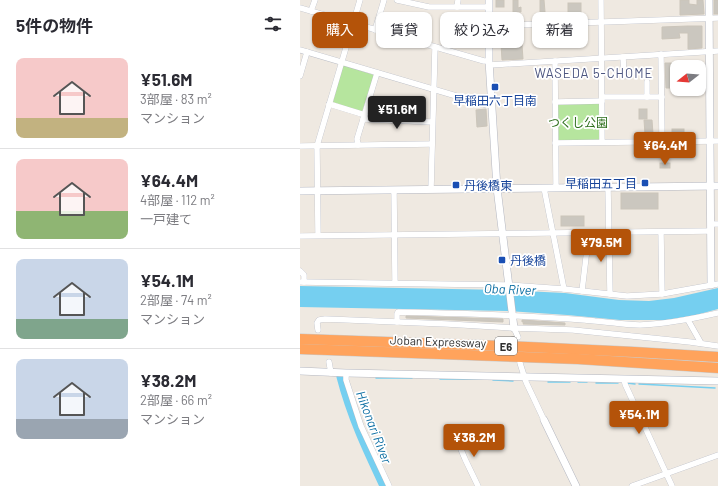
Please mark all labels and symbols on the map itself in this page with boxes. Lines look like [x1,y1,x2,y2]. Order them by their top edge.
north arrow [670,60,706,96]
district label: WASEDA 5-CHOME [535,65,653,81]
marker: 早稲田六丁目南 [490,82,500,92]
place label: 早稲田六丁目南 [453,93,537,107]
pin: ¥51.6M [364,96,430,130]
park label: つくし公園 [548,115,608,129]
pin: ¥64.4M [632,132,698,166]
place label: 早稲田五丁目 [565,176,637,190]
place label: 丹後橋東 [464,178,512,192]
marker: 早稲田五丁目 [640,178,650,188]
marker: 丹後橋東 [451,180,461,190]
pin: ¥79.5M [568,229,634,263]
place label: 丹後橋 [510,253,546,267]
marker: 丹後橋 [497,255,507,265]
water label: Oba River [484,280,537,298]
street label: Joban Expressway [390,332,487,350]
road number: E6 [495,337,517,355]
water label: Hikonari River [353,388,395,466]
pin: ¥54.1M [606,401,672,435]
pin: ¥38.2M [441,424,507,458]

